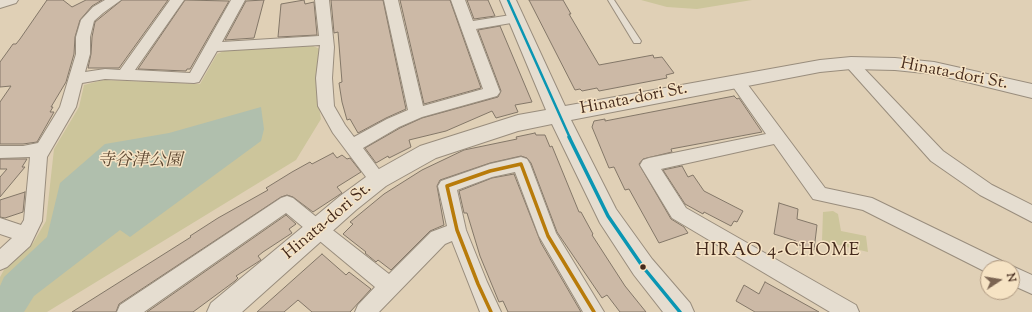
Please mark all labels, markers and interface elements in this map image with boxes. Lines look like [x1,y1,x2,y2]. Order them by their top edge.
street label: Hinata-dori St. [899,55,1009,95]
street label: Hinata-dori St. [579,80,689,120]
park label: 寺谷津公園 [98,152,182,172]
street label: Hinata-dori St. [280,179,376,265]
district label: HIRAO 4-CHOME [695,241,861,263]
north arrow [980,260,1020,300]
unlabelled marker [638,262,648,272]
text: N [1002,272,1019,284]

